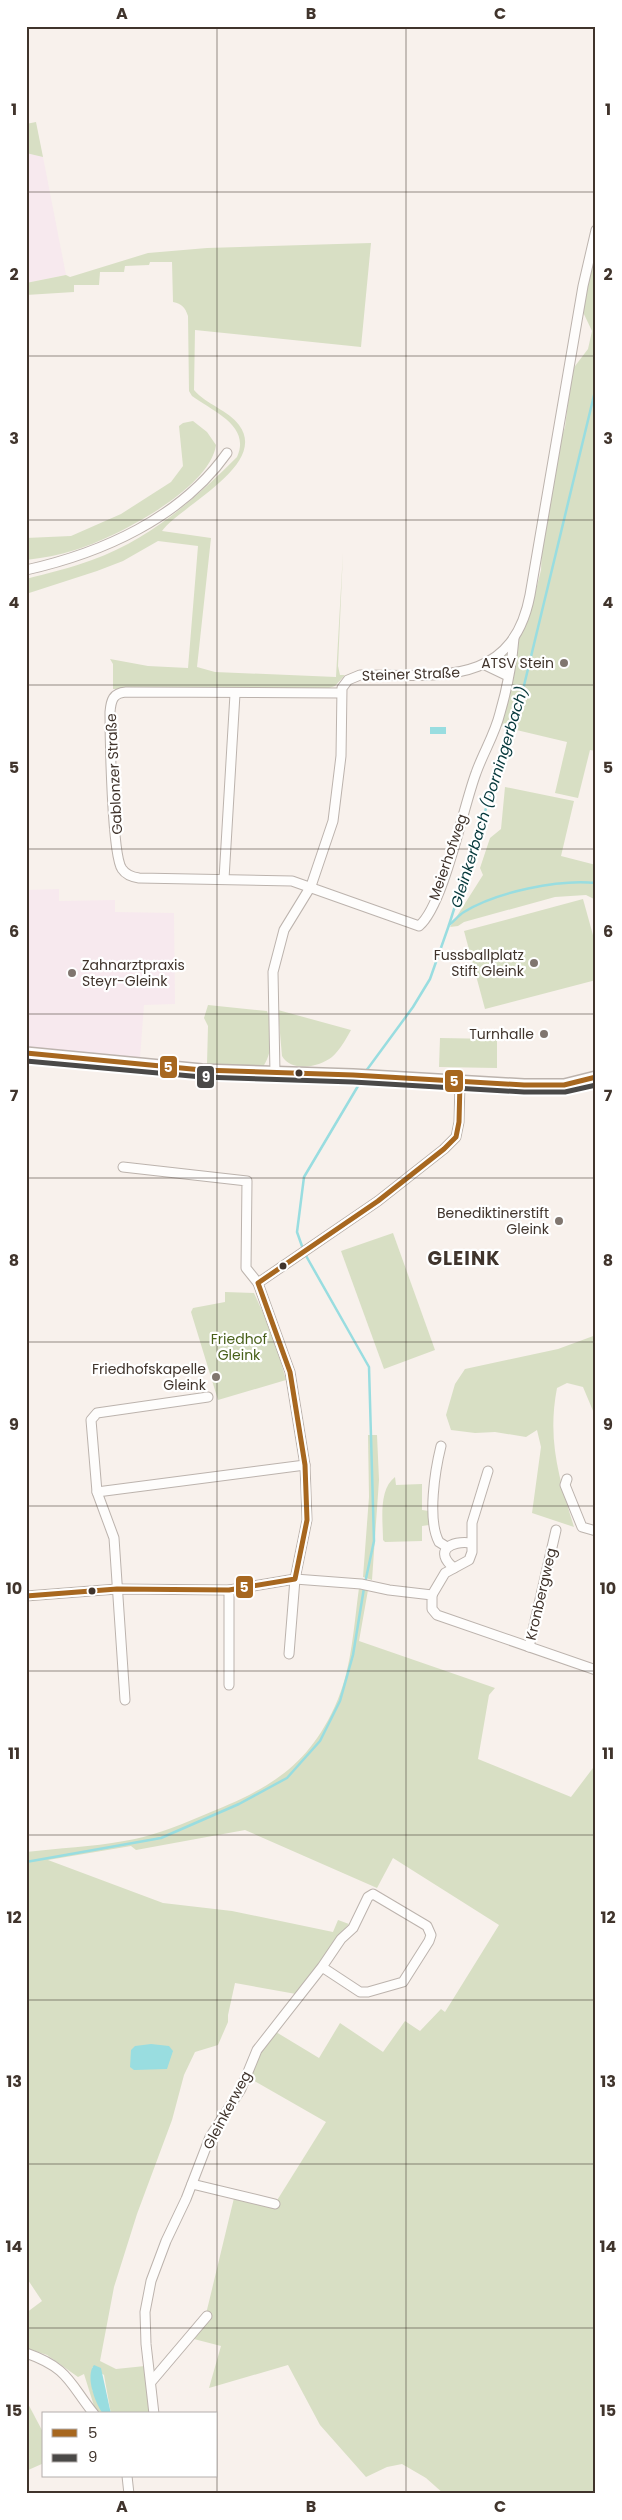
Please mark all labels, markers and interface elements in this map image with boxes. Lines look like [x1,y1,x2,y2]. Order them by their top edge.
text: A [116,2,128,25]
text: B [306,2,316,25]
text: C [494,2,506,25]
text: 1 [11,98,17,121]
text: 1 [605,98,611,121]
text: 2 [9,263,19,286]
text: 2 [603,263,613,286]
text: 3 [9,427,19,450]
text: 3 [603,427,613,450]
text: 4 [9,591,20,614]
text: 4 [603,591,614,614]
place label: ATSV Stein [481,653,554,673]
marker: ATSV Stein [558,657,570,669]
street label: Steiner Straße [362,662,461,686]
water label: Gleinkerbach (Dorningerbach) [445,684,533,910]
street label: Gablonzer Straße [101,713,127,835]
text: 5 [9,756,19,779]
text: 5 [603,756,613,779]
street label: Meierhofweg [424,811,472,903]
text: 6 [9,920,19,943]
text: 6 [603,920,613,943]
place label: Fussballplatz Stift Gleink [434,945,525,981]
place label: Zahnarztpraxis Steyr-Gleink [82,955,185,991]
marker: Fussballplatz Stift Gleink [528,957,540,969]
marker: Zahnarztpraxis Steyr-Gleink [66,967,78,979]
place label: Turnhalle [469,1024,534,1044]
marker: Turnhalle [538,1028,550,1040]
line badge: 5 [159,1055,178,1079]
text: 5 [163,1057,173,1077]
line badge: 9 [196,1065,215,1089]
text: 9 [202,1067,210,1087]
unlabelled marker [294,1068,304,1078]
line badge: 5 [444,1069,464,1093]
text: 5 [449,1071,459,1091]
text: 7 [10,1084,19,1107]
text: 7 [604,1084,613,1107]
place label: Benediktinerstift Gleink [437,1203,550,1239]
marker: Benediktinerstift Gleink [553,1215,565,1227]
district label: GLEINK [428,1245,500,1272]
text: 8 [9,1249,19,1272]
text: 8 [603,1249,613,1272]
unlabelled marker [278,1261,288,1271]
park label: Friedhof Gleink [211,1329,268,1365]
place label: Friedhofskapelle Gleink [92,1359,207,1395]
marker: Friedhofskapelle Gleink [210,1371,222,1383]
text: 9 [9,1413,19,1436]
text: 9 [603,1413,613,1436]
street label: Kronbergweg [521,1546,561,1642]
line badge: 5 [235,1575,254,1599]
text: 10 [6,1577,22,1600]
text: 5 [239,1577,249,1597]
text: 10 [600,1577,616,1600]
unlabelled marker [87,1586,97,1596]
text: 11 [8,1742,20,1765]
text: 11 [602,1742,614,1765]
text: 12 [6,1906,22,1929]
text: 12 [600,1906,616,1929]
street label: Gleinkerweg [198,2067,256,2153]
text: 13 [6,2070,22,2093]
text: 13 [600,2070,616,2093]
text: 14 [6,2235,23,2258]
text: 14 [600,2235,617,2258]
text: 15 [6,2399,22,2422]
text: 15 [600,2399,616,2422]
legend [42,2412,218,2478]
text: 5 [88,2422,97,2443]
text: 9 [88,2446,97,2467]
text: A [116,2495,128,2518]
text: B [306,2495,316,2518]
text: C [494,2495,506,2518]

